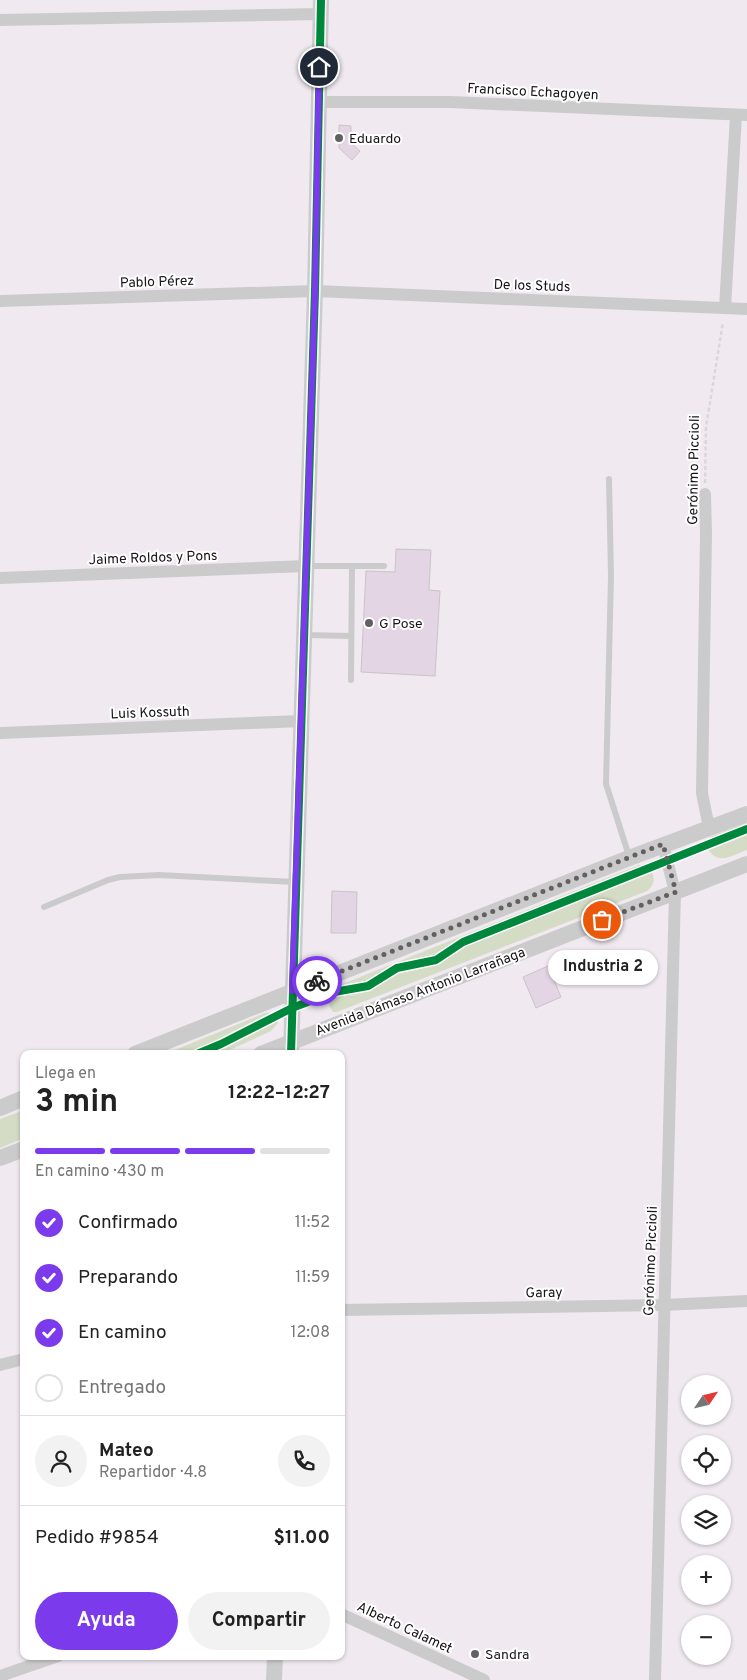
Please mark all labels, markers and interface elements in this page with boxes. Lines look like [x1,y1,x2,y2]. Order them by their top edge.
pin [298,46,340,88]
icon: home [305,53,333,81]
street label: Francisco Echagoyen [467,81,599,104]
place label: Eduardo [349,131,401,148]
marker: Eduardo [333,132,345,144]
street label: Pablo Pérez [120,273,195,292]
street label: De los Studs [493,277,571,296]
street label: Gerónimo Piccioli [685,415,704,525]
street label: Jaime Roldos y Pons [88,548,218,569]
place label: G Pose [379,616,422,633]
marker: G Pose [363,617,375,629]
street label: Luis Kossuth [110,704,190,723]
pin [581,899,623,941]
icon: bag [588,906,616,934]
street label: Avenida Dámaso Antonio Larrañaga [313,944,528,1040]
callout: Industria 2 [547,950,657,985]
courier [292,956,342,1006]
text: Industria 2 [563,957,643,977]
icon: bike [303,967,331,995]
text: Llega en [35,1064,96,1084]
text: 12:22–12:27 [228,1081,330,1105]
text: 3 min [35,1083,118,1123]
text: En camino · 430 m [35,1162,164,1182]
street label: Gerónimo Piccioli [641,1206,662,1316]
icon: check [35,1209,63,1237]
text: Confirmado [78,1211,178,1235]
text: 11:52 [295,1213,330,1233]
icon: check [35,1264,63,1292]
text: Preparando [78,1266,178,1290]
text: 11:59 [295,1268,330,1288]
street label: Garay [525,1285,563,1302]
icon: check [35,1319,63,1347]
text: En camino [78,1321,167,1345]
text: 12:08 [291,1323,330,1343]
north arrow [681,1375,731,1425]
map controls [681,1375,731,1665]
text: Entregado [78,1376,166,1400]
button: person [35,1435,87,1487]
button: phone [278,1435,330,1487]
button: locate [681,1435,731,1485]
text: Mateo [99,1439,154,1463]
text: Repartidor · 4.8 [99,1463,207,1483]
button: layers [681,1495,731,1545]
text: Pedido #9854 [35,1526,159,1550]
text: $11.00 [274,1526,330,1550]
button: + [681,1555,731,1605]
button: Ayuda [35,1592,178,1650]
button: Compartir [188,1592,330,1650]
street label: Alberto Calamet [354,1599,455,1658]
button: − [681,1615,731,1665]
place label: Sandra [485,1647,529,1664]
marker: Sandra [469,1648,481,1660]

